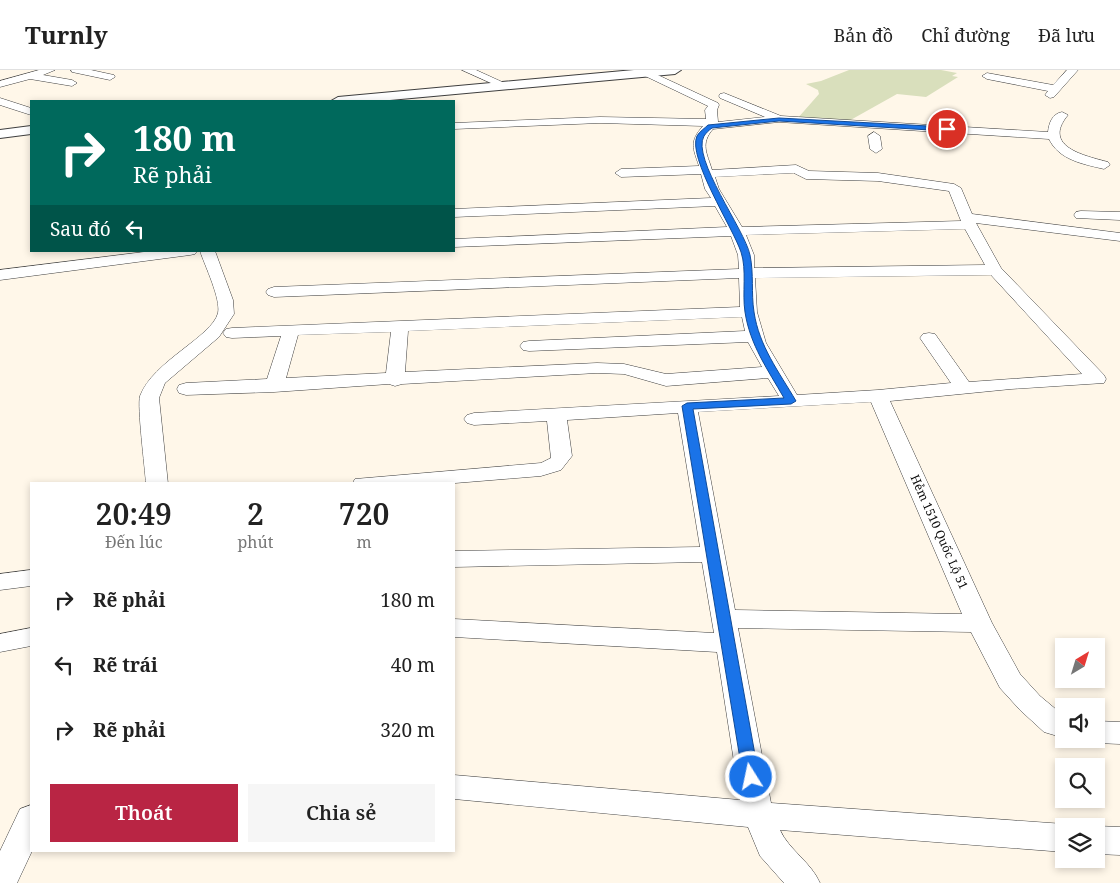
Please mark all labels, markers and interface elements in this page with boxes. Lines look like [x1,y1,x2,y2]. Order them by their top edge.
text: Turnly [25,18,108,51]
text: Bản đồ [834,23,893,47]
text: Chỉ đường [921,23,1010,47]
text: Đã lưu [1038,23,1095,47]
pin [926,108,968,150]
text: 180 m [133,114,236,161]
icon: arrive [933,115,961,143]
icon: right [50,120,115,185]
text: Rẽ phải [133,159,212,189]
icon: left [121,215,149,243]
text: Sau đó [50,216,111,242]
street label: Hẻm 1510 Quốc Lộ 51 [907,472,972,592]
text: 20:49 [96,493,172,534]
text: 2 [247,493,264,534]
text: 720 [339,493,389,534]
text: Đến lúc [105,531,163,553]
text: phút [238,531,273,553]
text: m [357,531,372,553]
icon: right [50,586,78,614]
text: Rẽ phải [93,587,165,613]
text: 180 m [380,587,435,613]
north arrow [1055,638,1105,688]
map controls [1055,638,1105,868]
icon: left [50,651,78,679]
text: Rẽ trái [93,652,158,678]
text: 40 m [391,652,435,678]
button: sound [1055,698,1105,748]
icon: right [50,716,78,744]
text: Rẽ phải [93,717,165,743]
text: 320 m [380,717,435,743]
position arrow [724,750,776,802]
button: search [1055,758,1105,808]
button: Thoát [50,784,238,842]
button: Chia sẻ [248,784,435,842]
button: layers [1055,818,1105,868]

